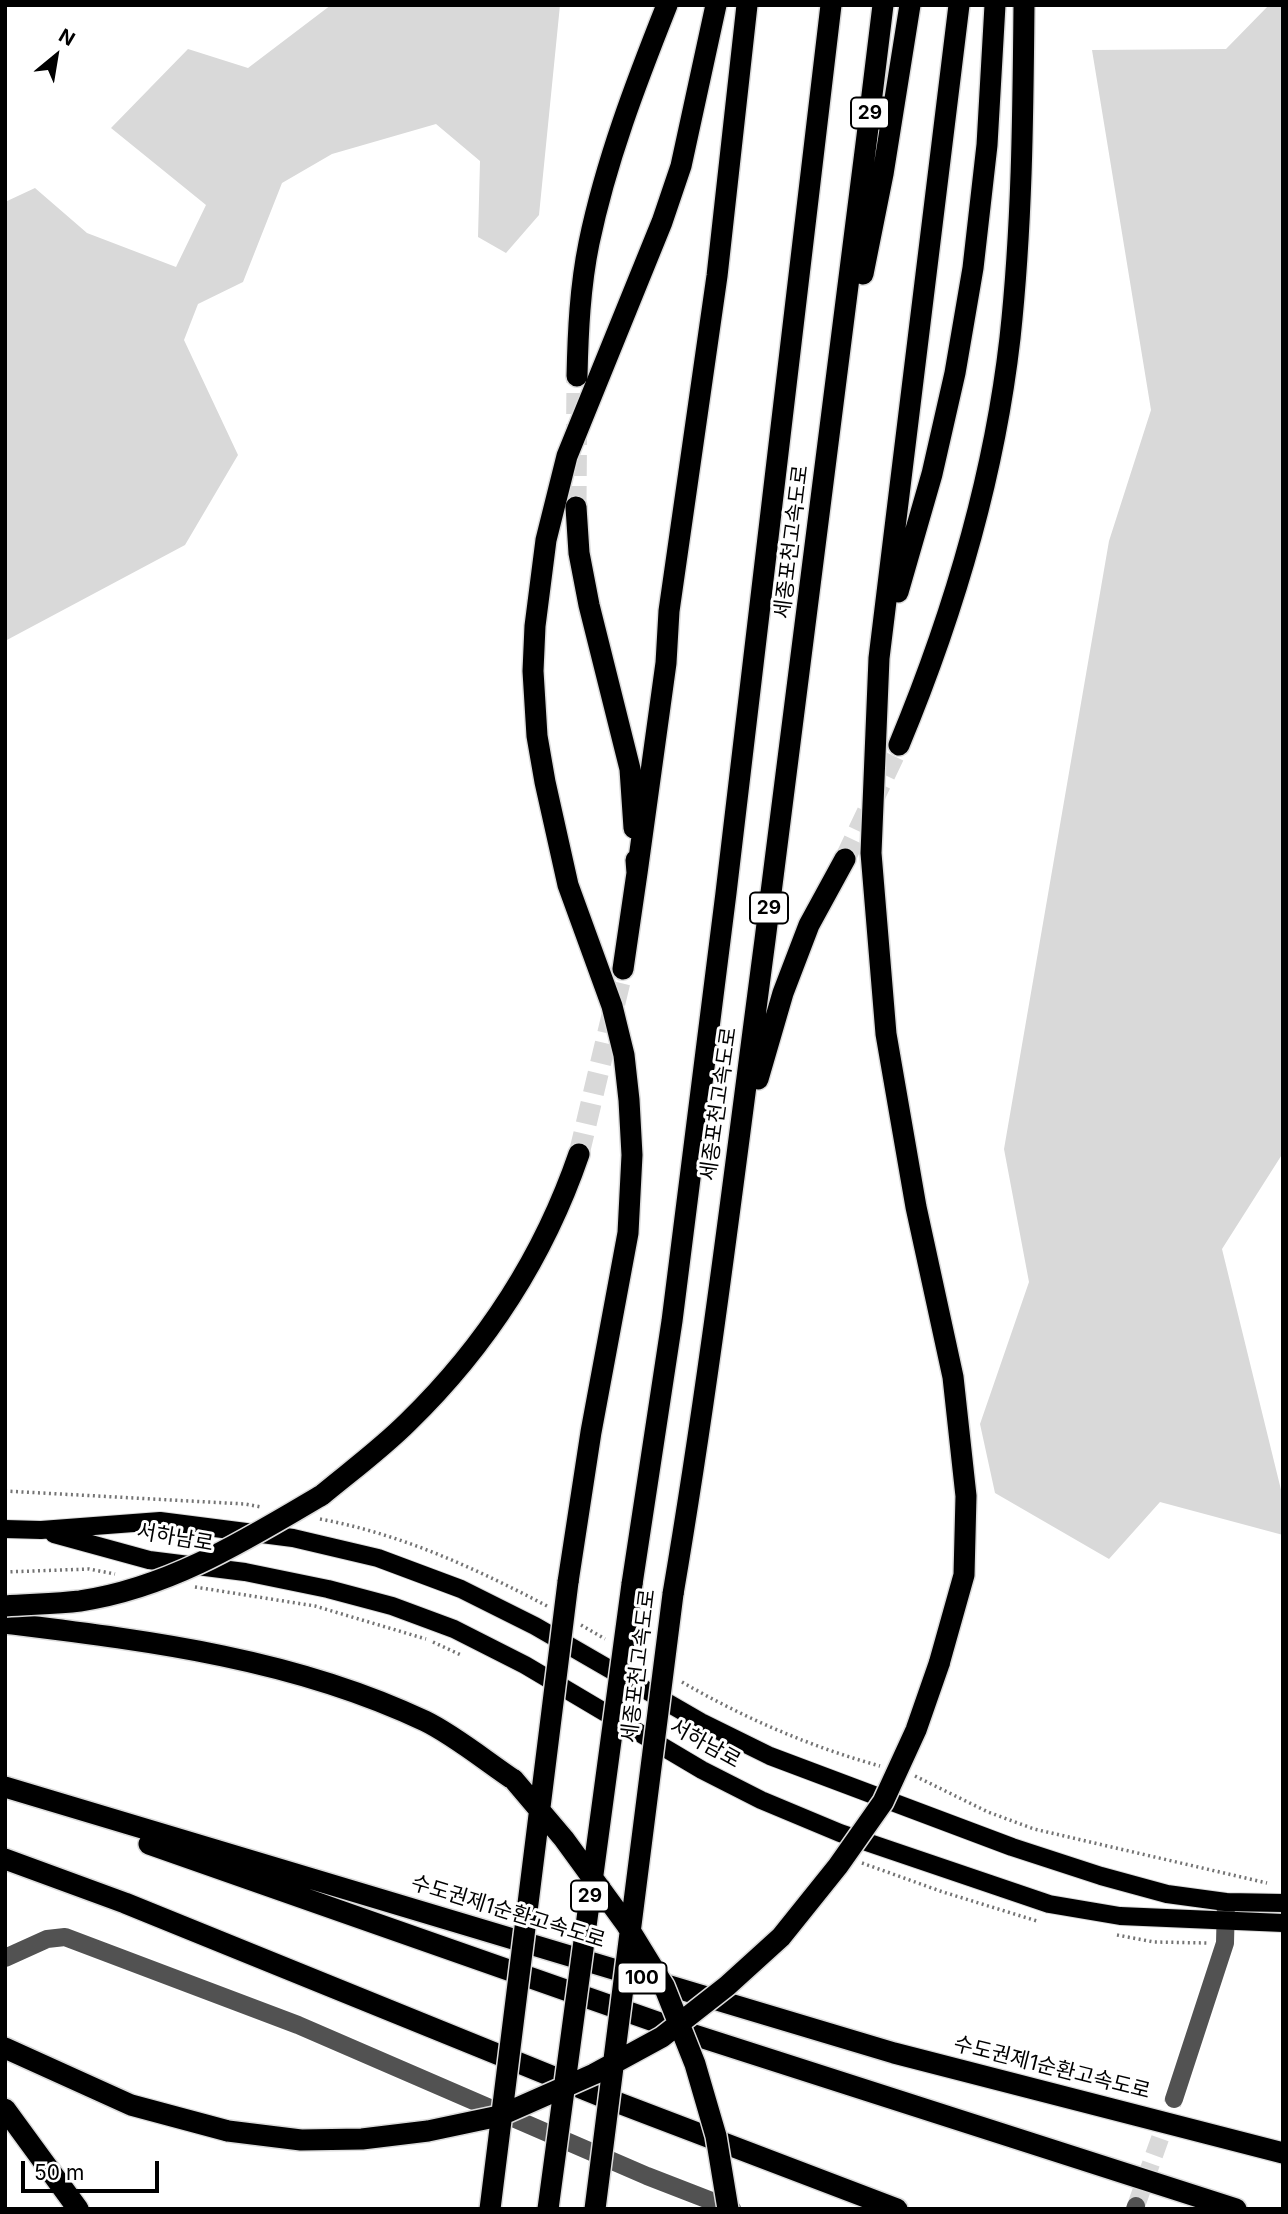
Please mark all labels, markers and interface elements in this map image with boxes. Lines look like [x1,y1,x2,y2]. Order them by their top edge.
north arrow [21,21,91,91]
text: N [55,24,79,51]
road number: 29 [851,97,889,128]
street label: 세종포천고속도로 [770,464,814,620]
road number: 29 [750,893,788,924]
street label: 세종포천고속도로 [696,1026,742,1182]
street label: 서하남로 [135,1519,215,1557]
street label: 세종포천고속도로 [617,1588,661,1744]
street label: 서하남로 [665,1714,745,1774]
street label: 수도권제1순환고속도로 [408,1870,608,1954]
road number: 29 [571,1880,609,1912]
road number: 100 [618,1962,666,1994]
street label: 수도권제1순환고속도로 [951,2031,1153,2105]
scale bar [24,2148,163,2192]
text: 50 m [34,2160,84,2185]

